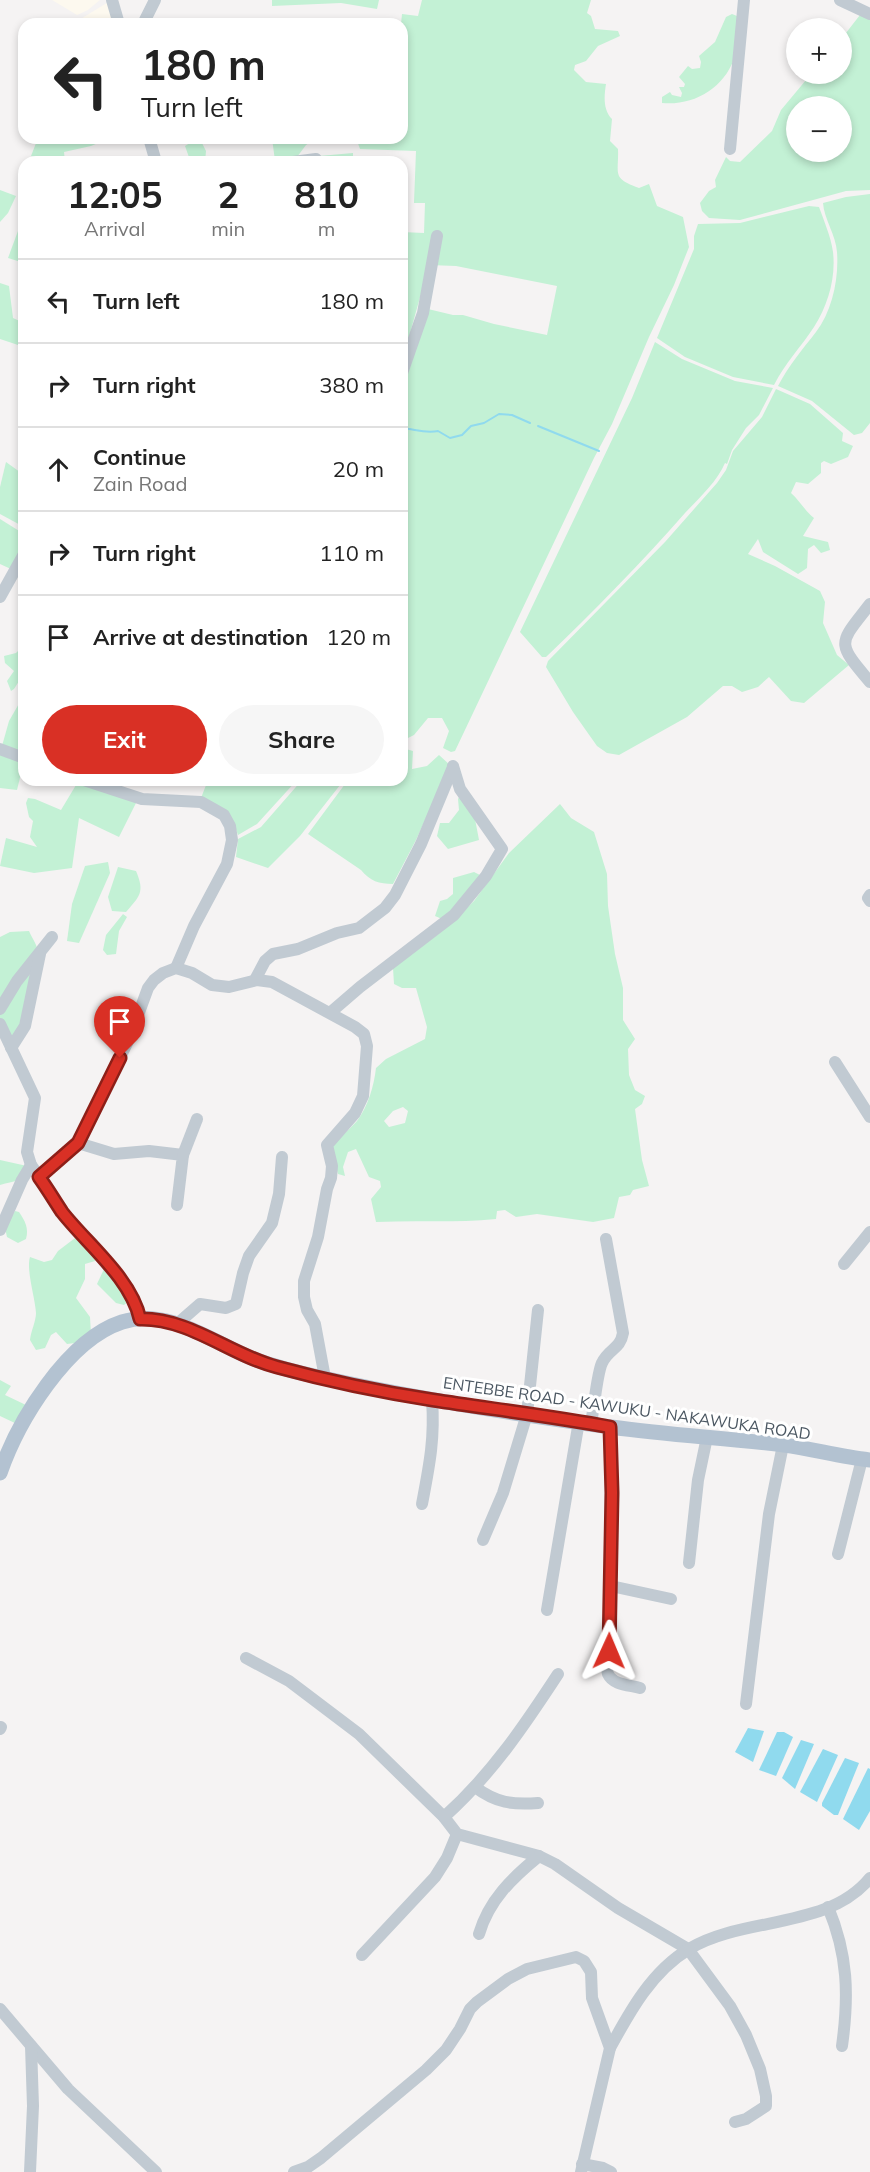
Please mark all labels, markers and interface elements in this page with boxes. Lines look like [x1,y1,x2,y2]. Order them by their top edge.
map controls [786,18,852,162]
button: + [786,18,852,84]
text: 180 m [141,38,266,91]
icon: left [42,42,120,120]
text: Turn left [141,90,243,124]
button: − [786,96,852,162]
text: 12:05 [67,172,162,217]
text: 2 [217,172,239,217]
text: 810 [294,172,359,217]
text: Arrival [84,216,145,241]
text: min [211,216,245,241]
text: m [318,216,335,241]
icon: left [42,285,75,318]
text: Turn left [93,287,180,315]
text: 180 m [319,287,384,315]
icon: right [42,369,75,402]
text: Turn right [93,371,196,399]
text: 380 m [319,371,384,399]
text: Continue [93,443,186,471]
icon: ahead [42,453,75,486]
text: 20 m [333,455,384,483]
text: Zain Road [93,471,187,496]
icon: right [42,537,75,570]
text: Turn right [93,539,196,567]
text: 110 m [319,539,384,567]
icon: arrive [42,621,75,654]
text: Arrive at destination [93,623,308,651]
text: 120 m [326,623,391,651]
button: Exit [42,705,207,774]
button: Share [219,705,384,774]
pin [94,996,145,1058]
icon: arrive [103,1005,136,1038]
street label: ENTEBBE ROAD - KAWUKU - NAKAWUKA ROAD [442,1372,812,1444]
position arrow [577,1619,641,1683]

